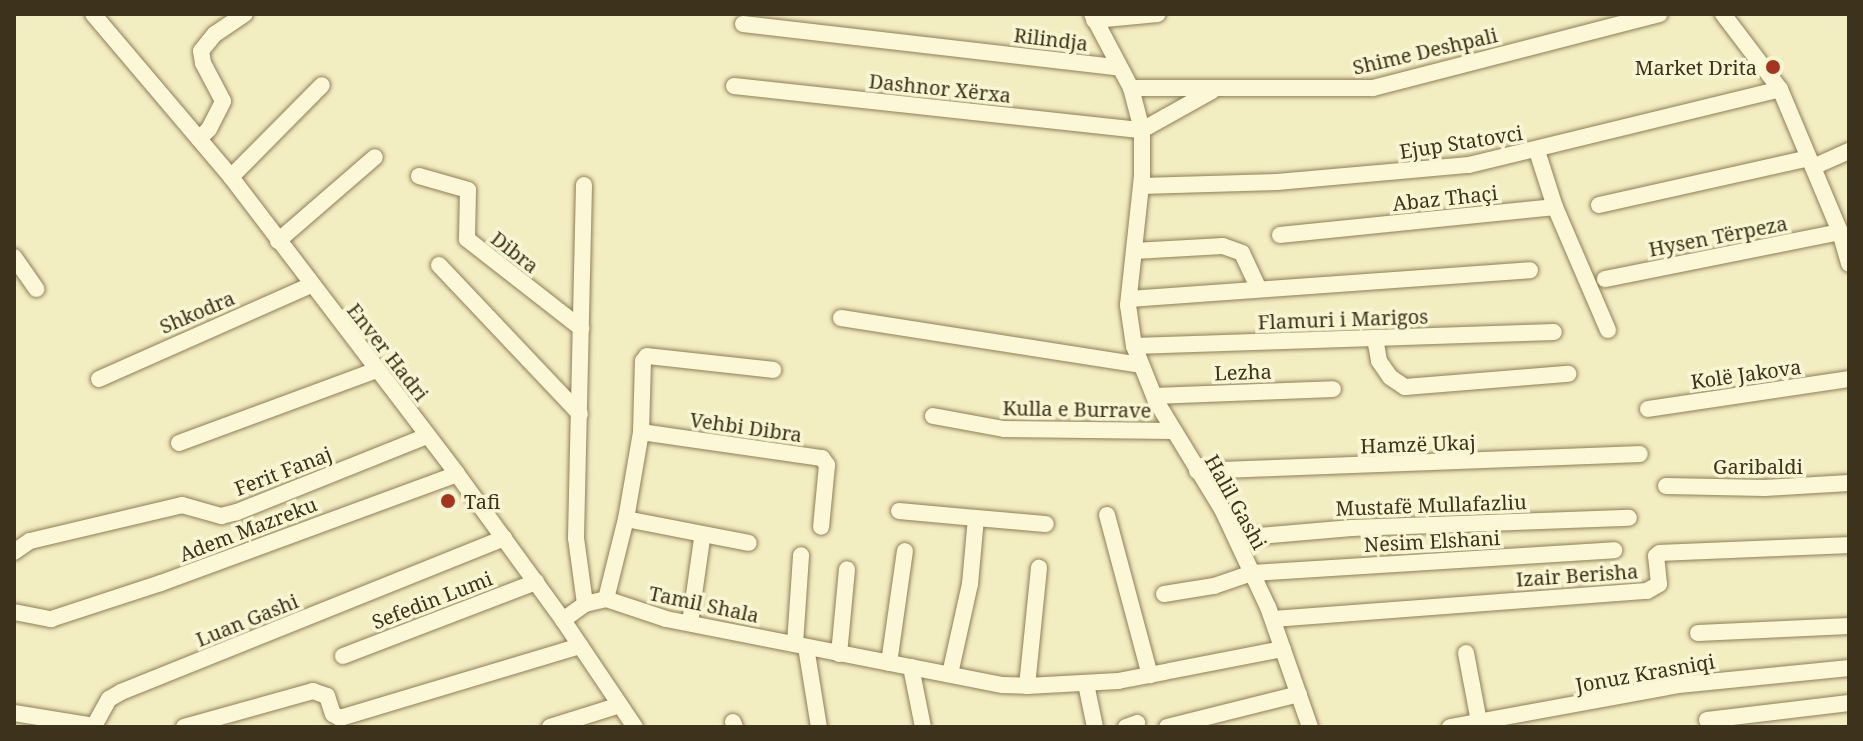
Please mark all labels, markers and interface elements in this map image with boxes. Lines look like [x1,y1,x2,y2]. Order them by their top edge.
street label: Rilindja [1013,23,1089,55]
street label: Shime Deshpali [1350,23,1500,79]
place label: Market Drita [1635,55,1757,79]
marker: Market Drita [1764,58,1782,76]
street label: Dashnor Xërxa [868,69,1012,107]
street label: Ejup Statovci [1398,120,1524,164]
street label: Abaz Thaçi [1391,181,1499,215]
street label: Hysen Tërpeza [1647,211,1789,261]
street label: Dibra [487,226,543,278]
street label: Shkodra [156,286,238,338]
street label: Enver Hadri [342,298,434,406]
street label: Flamuri i Marigos [1257,304,1429,334]
street label: Kolë Jakova [1689,354,1803,394]
street label: Lezha [1214,359,1272,385]
street label: Kulla e Burrave [1002,396,1152,422]
street label: Vehbi Dibra [688,407,804,447]
street label: Hamzë Ukaj [1360,430,1476,458]
street label: Ferit Fanaj [231,441,335,501]
street label: Halil Gashi [1200,450,1272,554]
street label: Garibaldi [1713,454,1803,478]
place label: Tafi [464,489,500,513]
street label: Mustafë Mullafazliu [1335,490,1527,520]
street label: Adem Mazreku [176,492,320,566]
marker: Tafi [439,492,457,510]
street label: Nesim Elshani [1363,525,1501,557]
street label: Izair Berisha [1515,559,1639,591]
street label: Sefedin Lumi [368,566,496,634]
street label: Tamil Shala [647,581,761,627]
street label: Luan Gashi [192,589,302,651]
street label: Jonuz Krasniqi [1573,649,1717,697]

